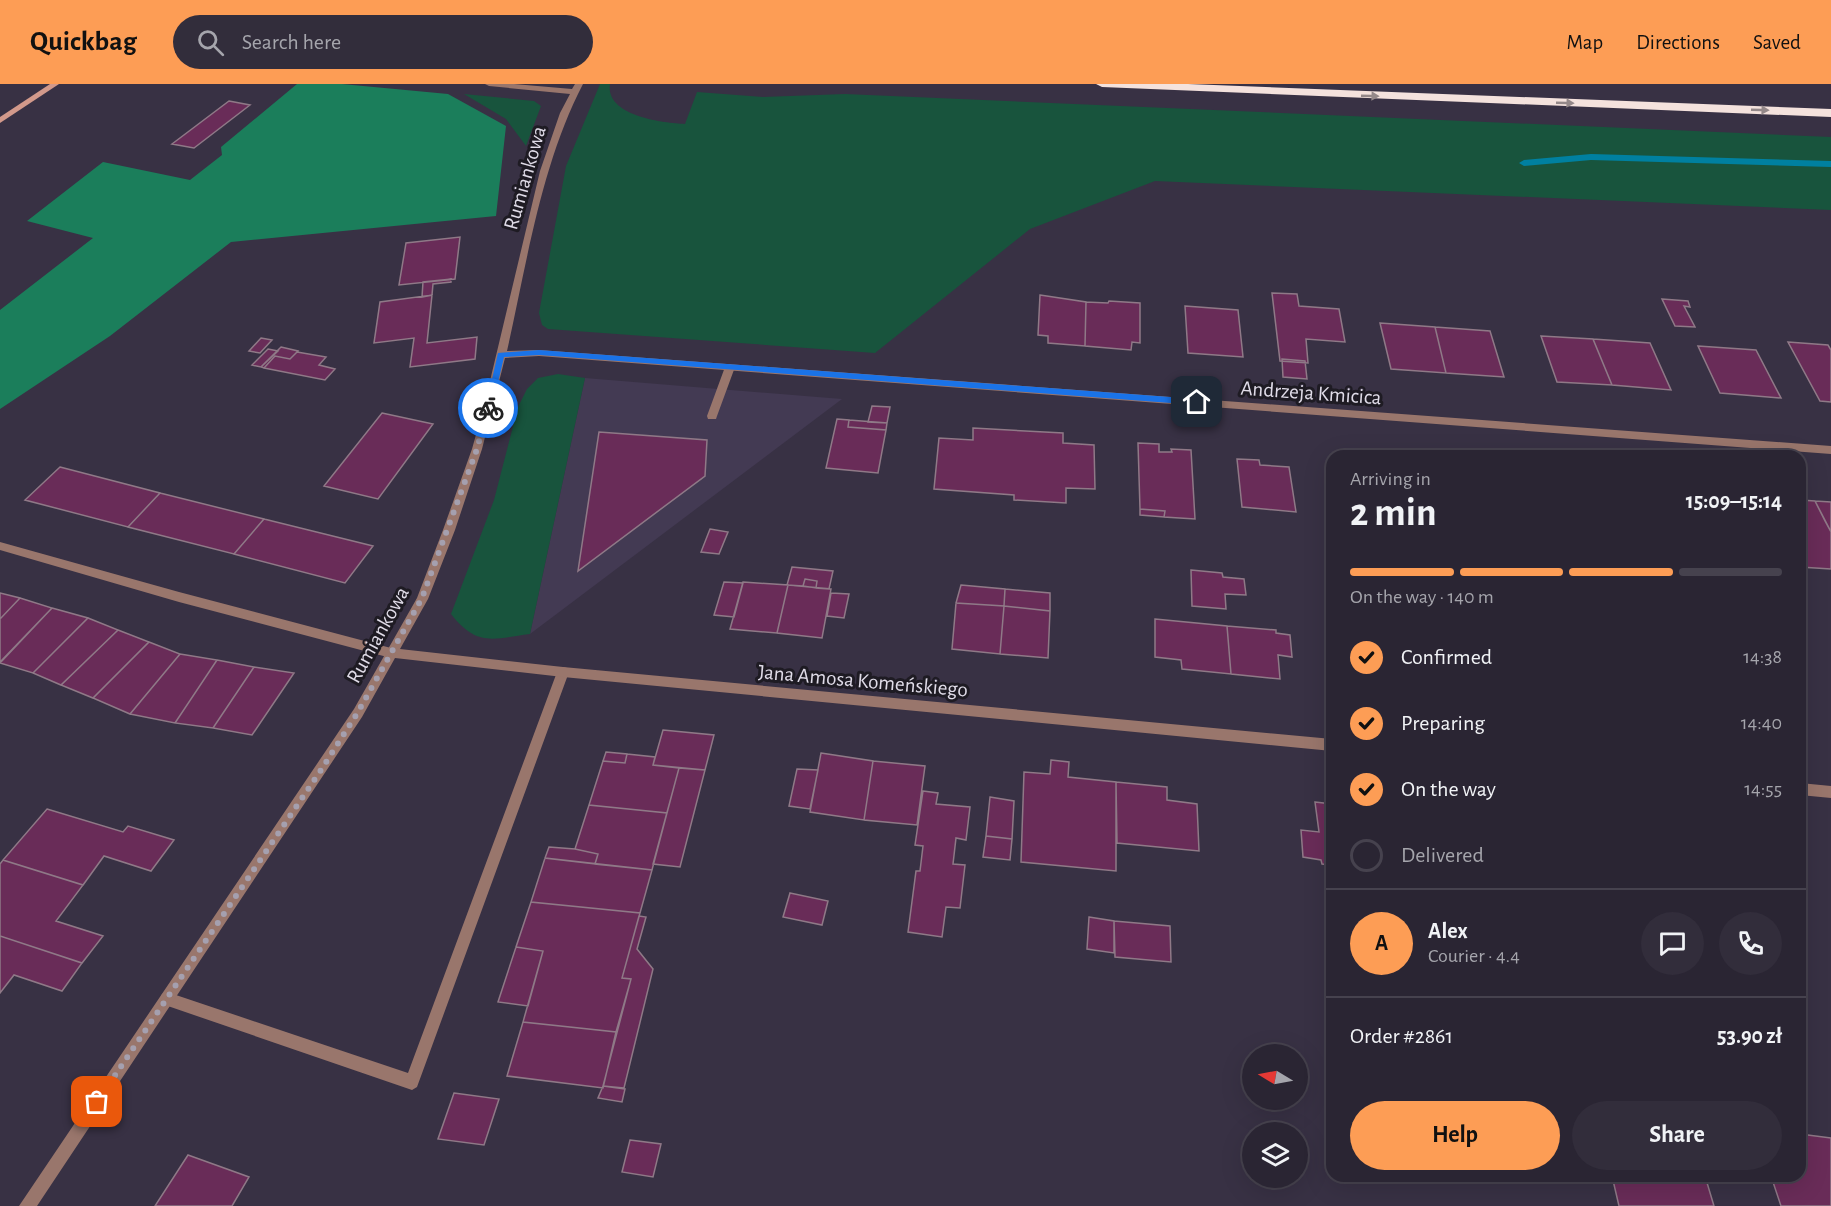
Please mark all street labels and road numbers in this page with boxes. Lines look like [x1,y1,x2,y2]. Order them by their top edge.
street label: Rumiankowa [500,124,550,232]
street label: Andrzeja Kmicica [1240,378,1382,408]
street label: Rumiankowa [343,583,413,687]
street label: Jana Amosa Komeńskiego [757,661,969,701]

